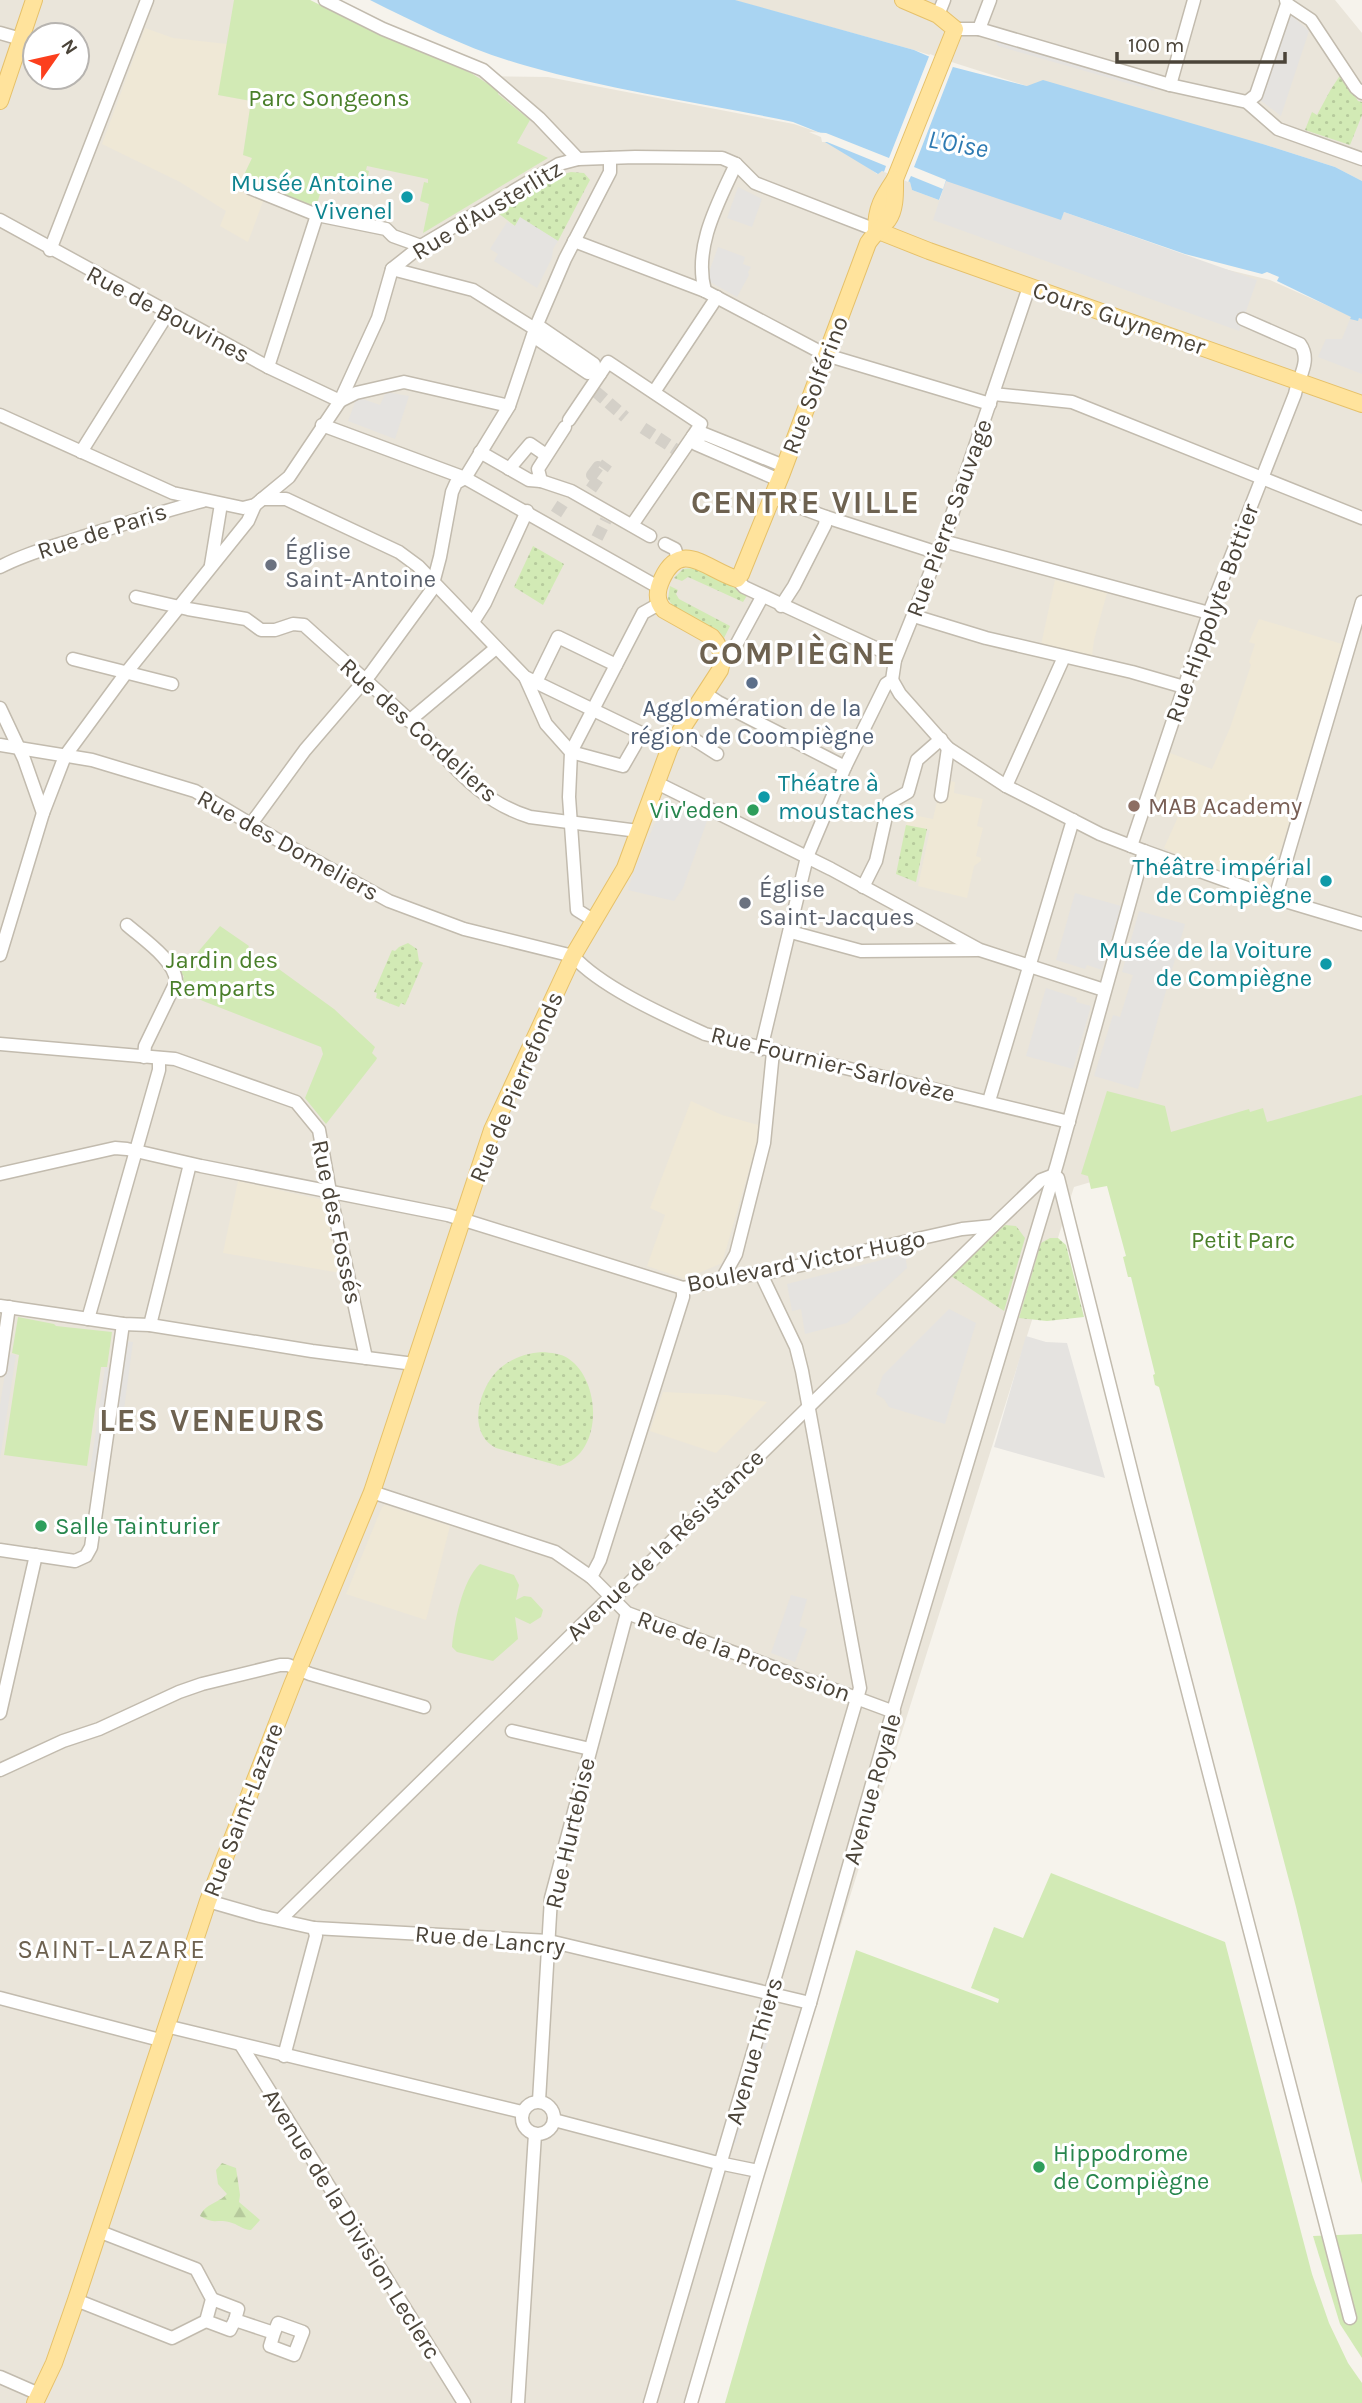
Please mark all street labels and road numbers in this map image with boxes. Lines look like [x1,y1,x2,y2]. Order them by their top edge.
street label: Rue d'Austerlitz [407,154,567,266]
street label: Rue de Bouvines [82,259,254,369]
street label: Cours Guynemer [1029,275,1209,361]
street label: Rue Solférino [776,312,854,458]
street label: Rue Pierre Sauvage [900,415,998,621]
street label: Rue de Paris [34,497,170,565]
street label: Rue Hippolyte Bottier [1159,499,1265,726]
street label: Rue des Cordeliers [334,652,504,808]
street label: Rue des Domeliers [192,783,384,907]
street label: Rue de Pierrefonds [463,987,569,1187]
street label: Rue Fournier-Sarlovèze [708,1020,958,1108]
street label: Rue des Fossés [306,1137,368,1307]
street label: Boulevard Victor Hugo [684,1224,928,1298]
street label: Avenue de la Résistance [561,1443,769,1647]
street label: Rue de la Procession [634,1604,854,1708]
street label: Avenue Royale [837,1710,907,1868]
street label: Rue Saint-Lazare [197,1719,289,1901]
street label: Rue Hurtebise [539,1755,601,1911]
street label: Rue de Lancry [414,1919,566,1961]
street label: Avenue Thiers [720,1974,788,2128]
street label: Avenue de la Division Leclerc [257,2083,447,2365]

